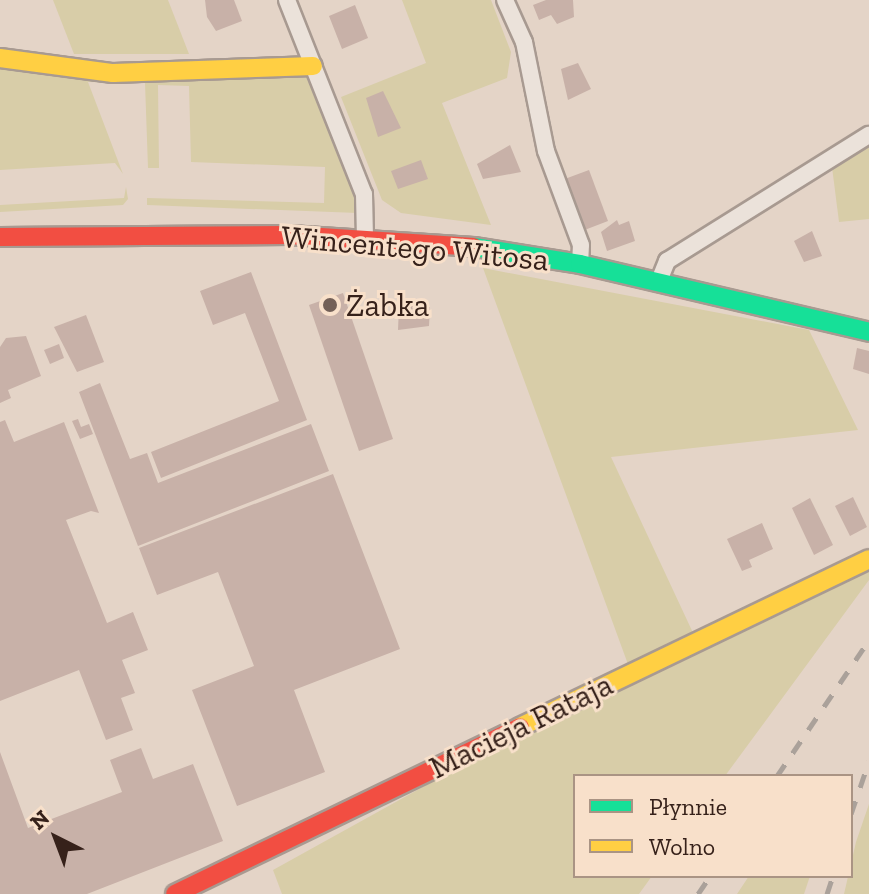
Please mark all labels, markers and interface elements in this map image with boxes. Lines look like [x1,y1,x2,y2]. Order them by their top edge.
street label: Wincentego Witosa [279,217,551,279]
place label: Żabka [346,286,429,324]
marker: Żabka [321,296,339,314]
street label: Macieja Rataja [423,665,619,787]
legend [573,774,853,878]
text: Płynnie [649,792,727,821]
north arrow [16,798,96,878]
text: N [24,804,55,835]
text: Wolno [649,832,715,861]

